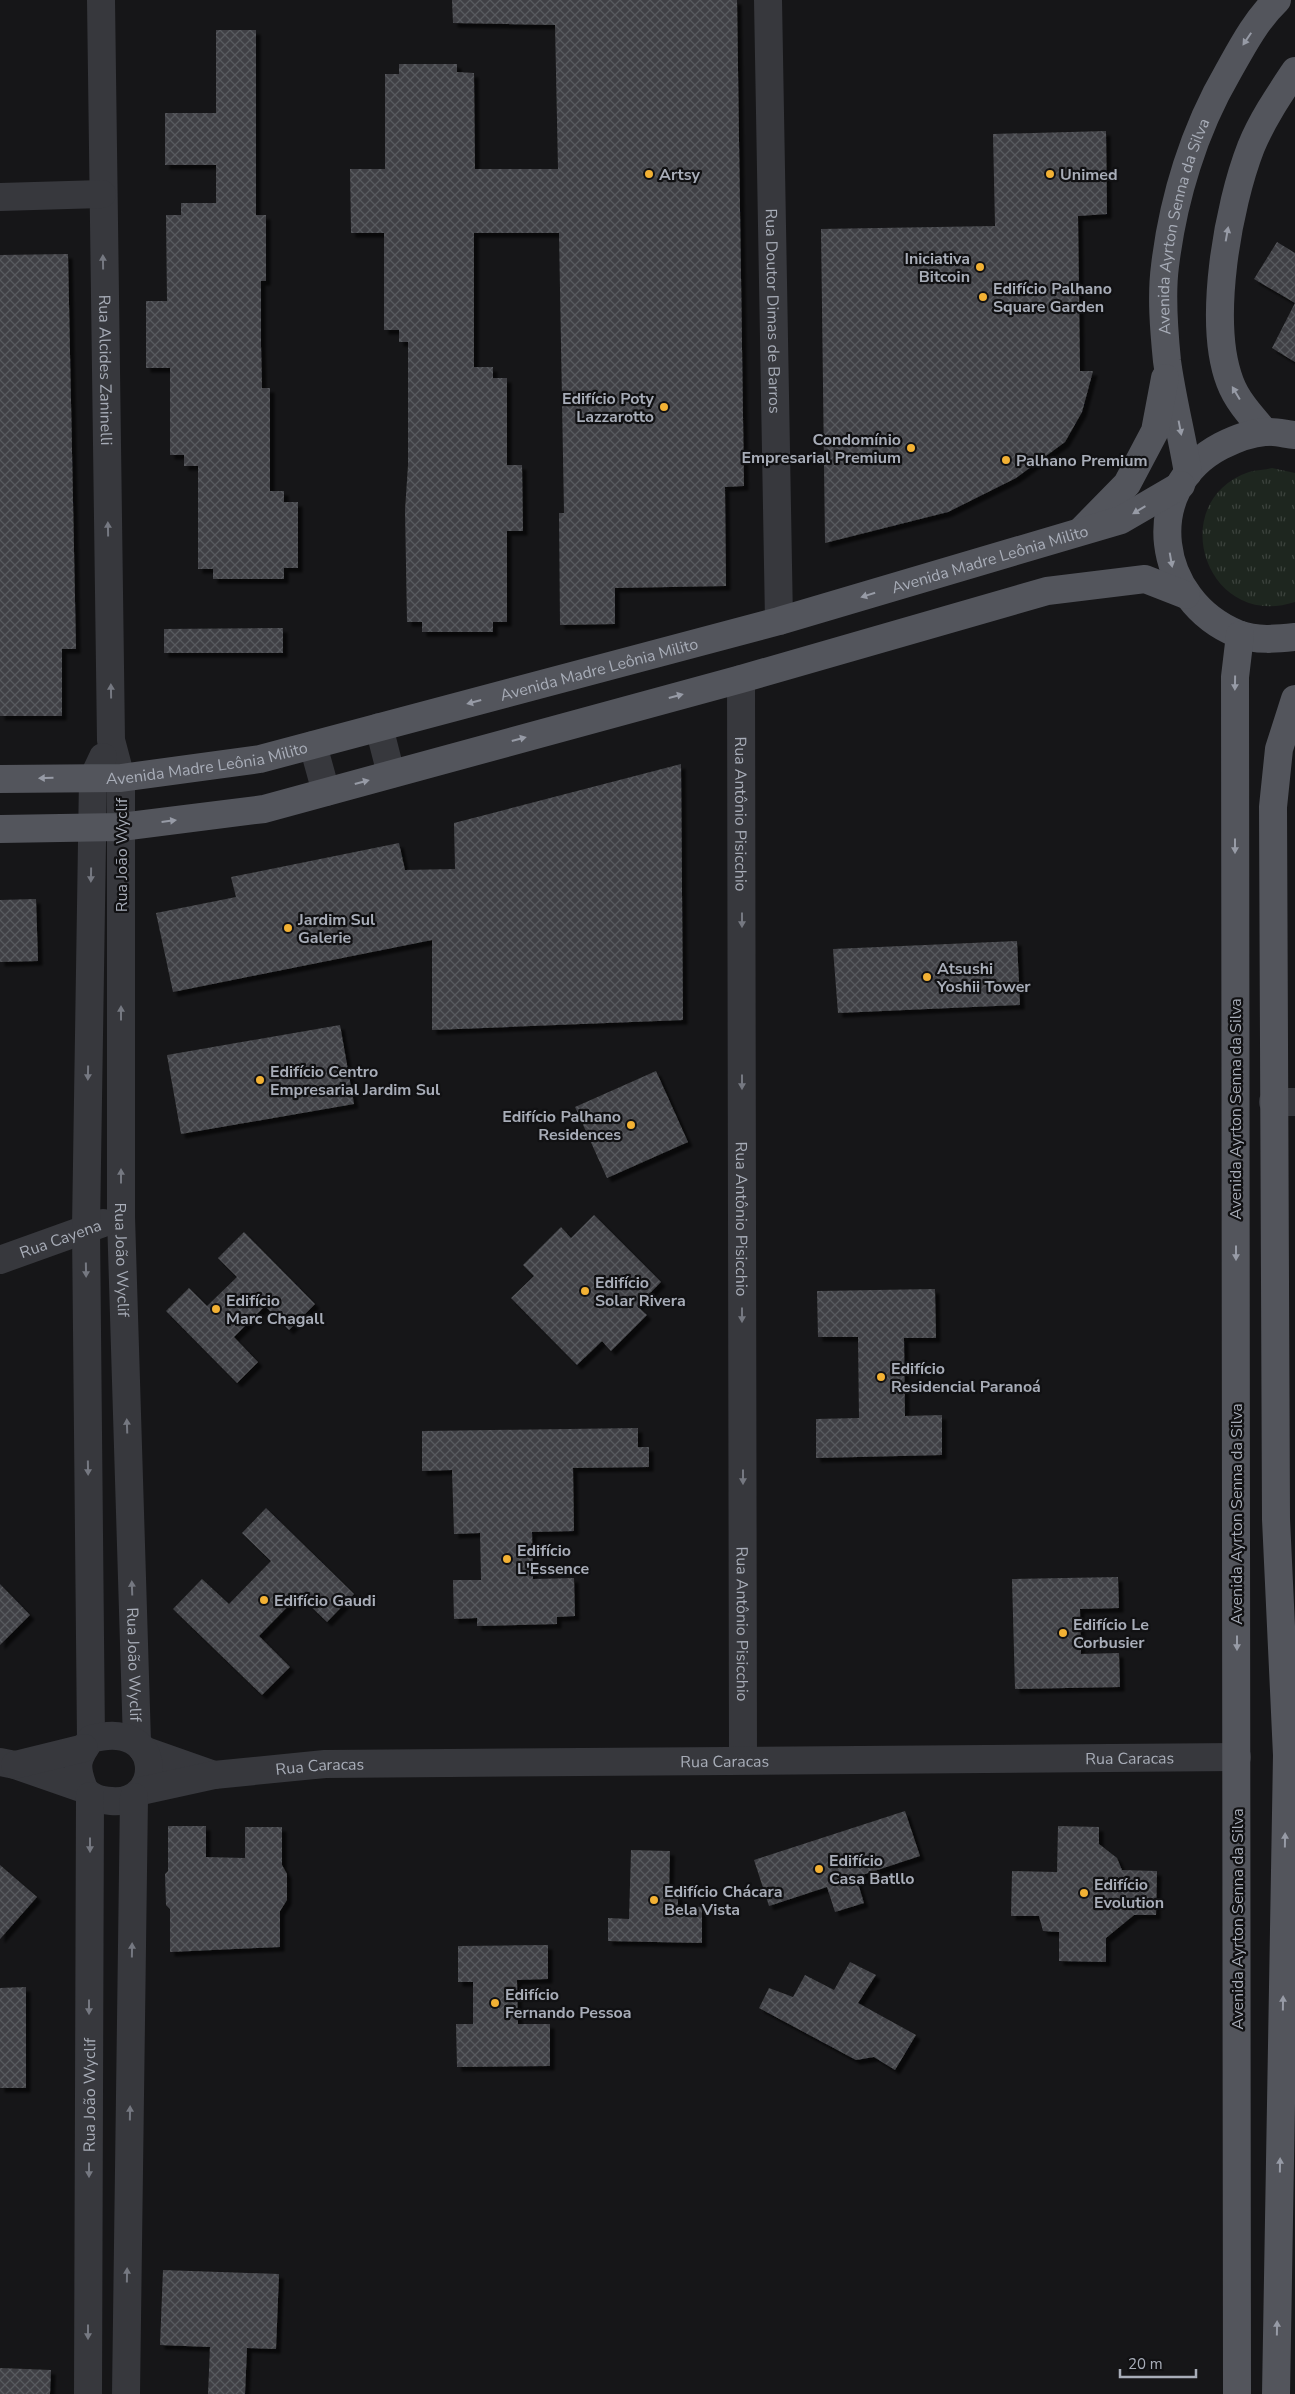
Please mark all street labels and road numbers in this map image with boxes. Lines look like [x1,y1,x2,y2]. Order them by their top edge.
street label: Avenida Ayrton Senna da Silva [1153,115,1215,336]
street label: Rua Doutor Dimas de Barros [760,208,785,414]
street label: Rua Alcides Zaninelli [93,294,117,446]
street label: Avenida Madre Leônia Milito [889,520,1091,599]
street label: Avenida Madre Leônia Milito [498,633,701,707]
street label: Rua Antônio Pisicchio [729,736,751,892]
street label: Avenida Madre Leônia Milito [106,737,310,790]
street label: Rua João Wyclif [111,797,133,912]
street label: Avenida Ayrton Senna da Silva [1225,998,1247,1220]
street label: Rua Antônio Pisicchio [730,1141,752,1297]
street label: Rua João Wyclif [109,1202,134,1318]
street label: Rua Cayena [17,1215,104,1264]
street label: Avenida Ayrton Senna da Silva [1226,1403,1248,1625]
street label: Rua Antônio Pisicchio [731,1546,753,1702]
street label: Rua João Wyclif [121,1607,146,1723]
street label: Rua Caracas [1085,1747,1174,1770]
street label: Rua Caracas [680,1751,769,1773]
street label: Rua Caracas [274,1754,364,1781]
street label: Avenida Ayrton Senna da Silva [1227,1808,1249,2030]
street label: Rua João Wyclif [79,2037,101,2152]

